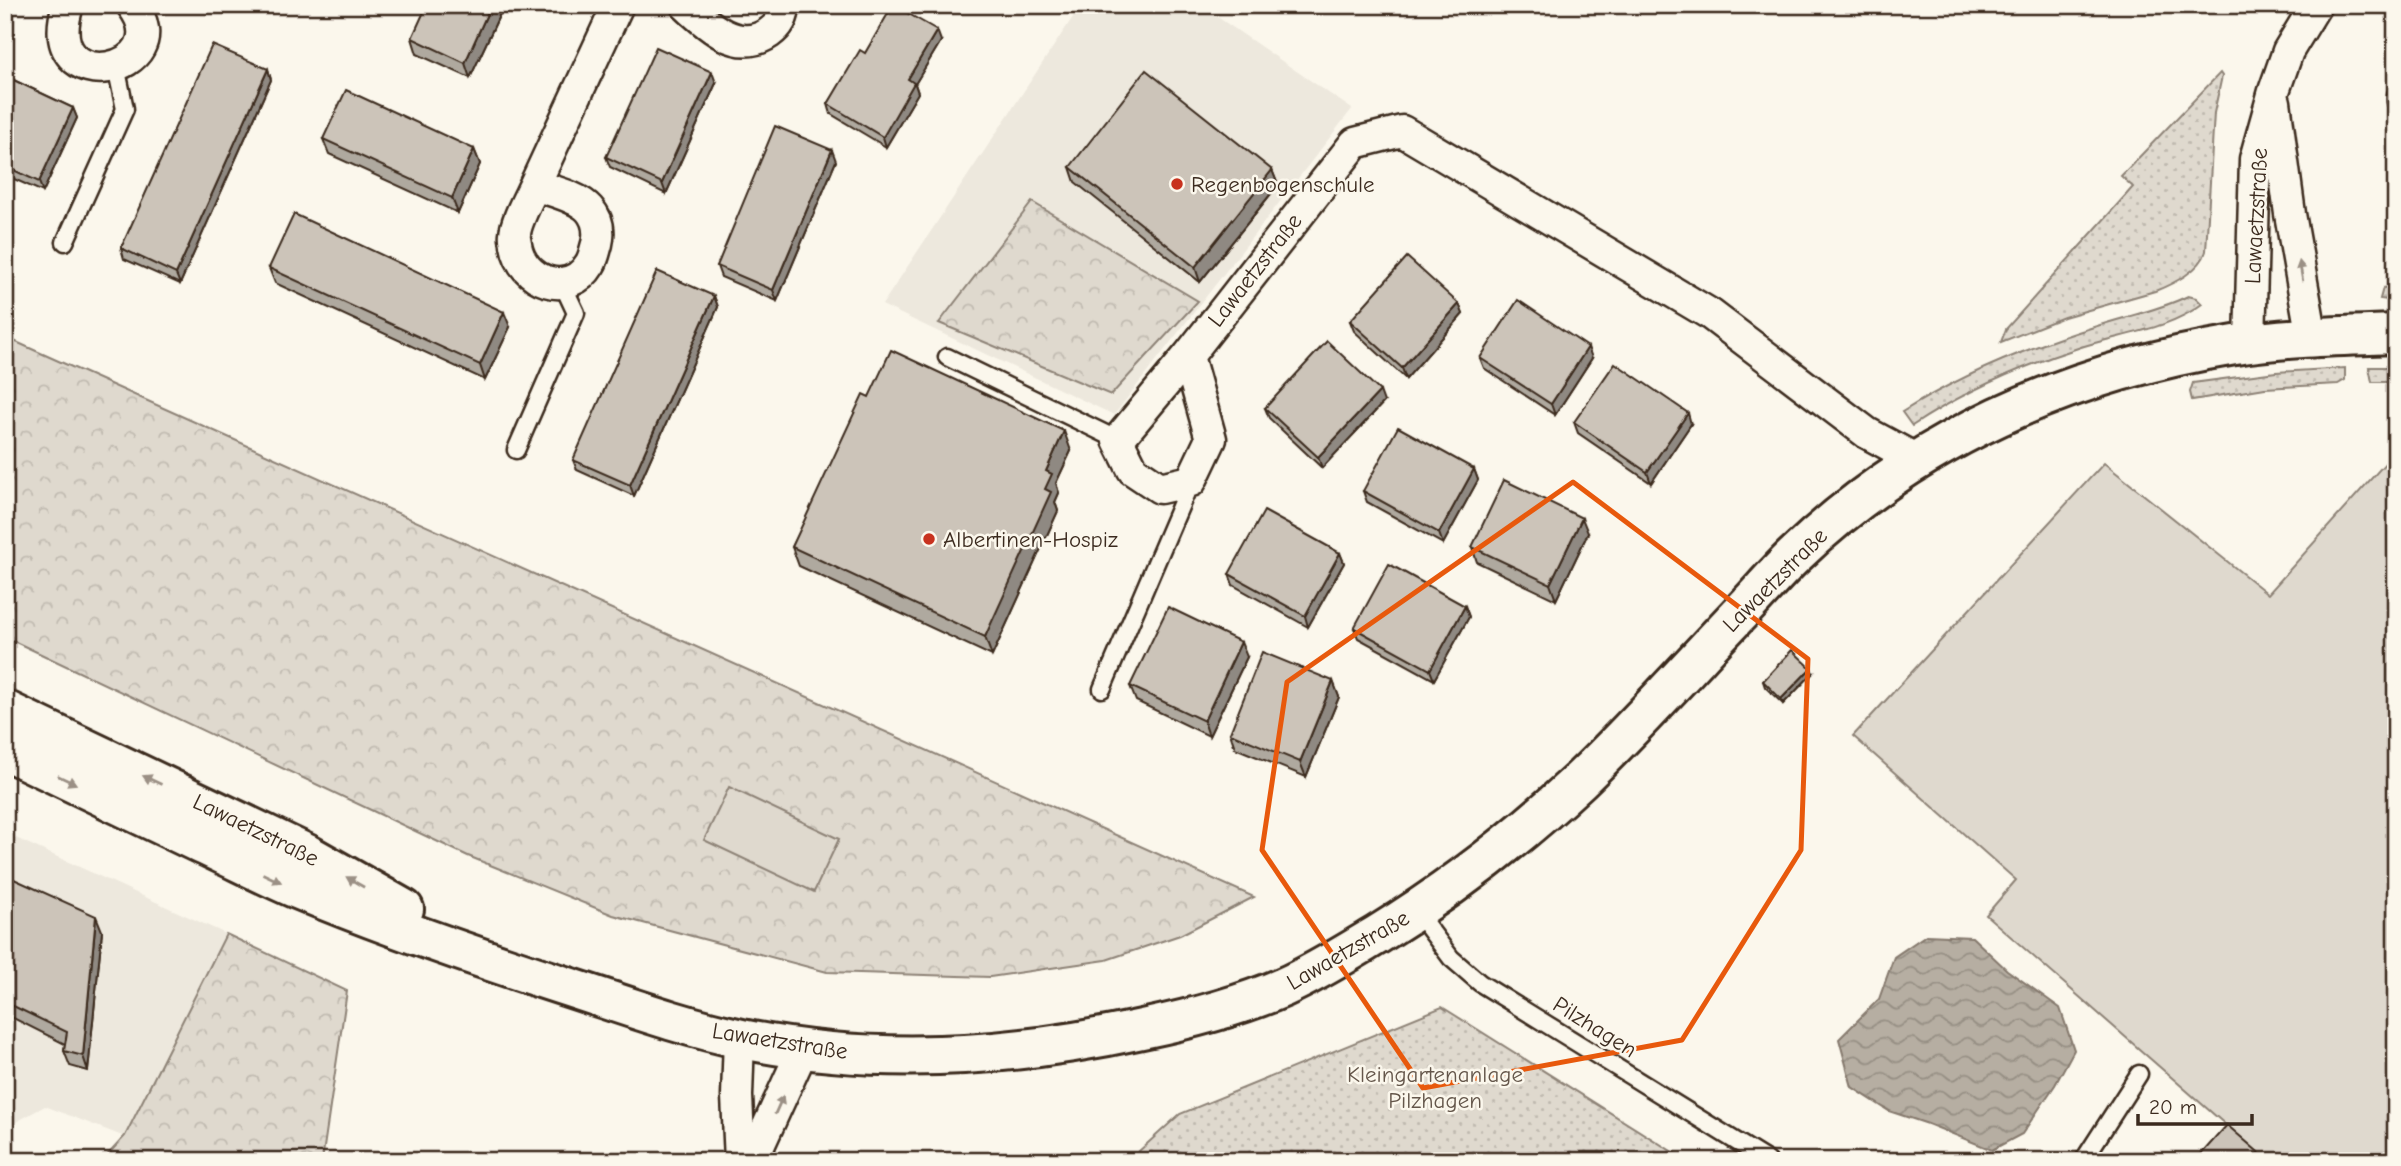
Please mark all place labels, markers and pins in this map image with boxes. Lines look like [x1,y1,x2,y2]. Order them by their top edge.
place label: Regenbogenschule [1191,171,1375,198]
marker: Regenbogenschule [1169,176,1185,192]
place label: Albertinen-Hospiz [943,526,1118,553]
marker: Albertinen-Hospiz [921,531,937,547]

